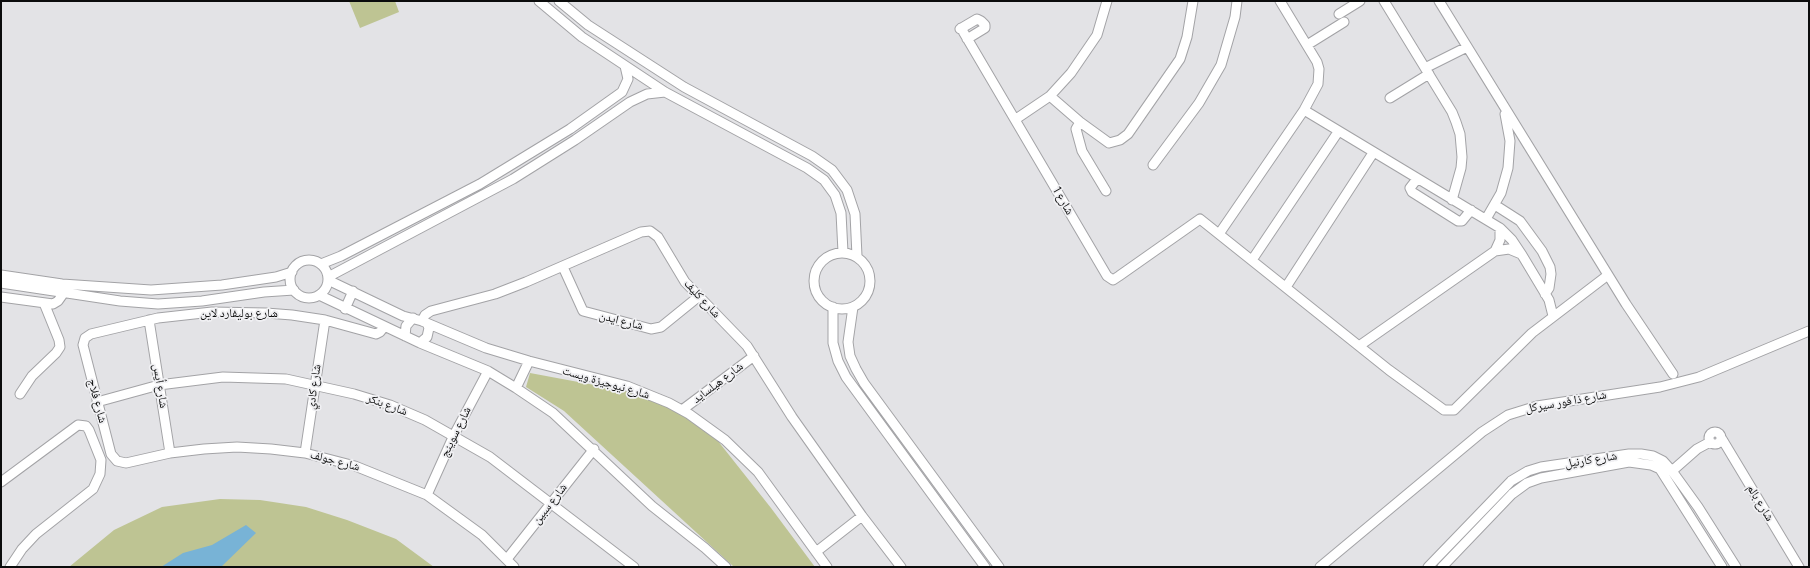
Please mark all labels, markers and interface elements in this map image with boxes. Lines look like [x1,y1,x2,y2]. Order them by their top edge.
street label: شارع 1 [1049,184,1077,218]
street label: شارع كليف [681,277,723,321]
street label: شارع بوليفارد لاين [200,307,278,321]
street label: شارع ايدن [597,309,645,333]
street label: شارع هيلسايد [690,359,746,407]
street label: شارع أيس [149,363,171,409]
street label: شارع كادي [304,363,324,411]
street label: شارع نيوجيزة ويست [561,364,651,402]
street label: شارع فلاج [84,377,110,425]
street label: شارع ذا فور سيركل [1524,388,1608,416]
street label: شارع بنكر [365,391,409,419]
street label: شارع سوينج [438,404,474,460]
street label: شارع جولف [309,447,361,475]
street label: شارع كارنيل [1564,449,1618,471]
street label: شارع سبين [530,481,570,527]
street label: شارع بالم [1743,482,1777,524]

